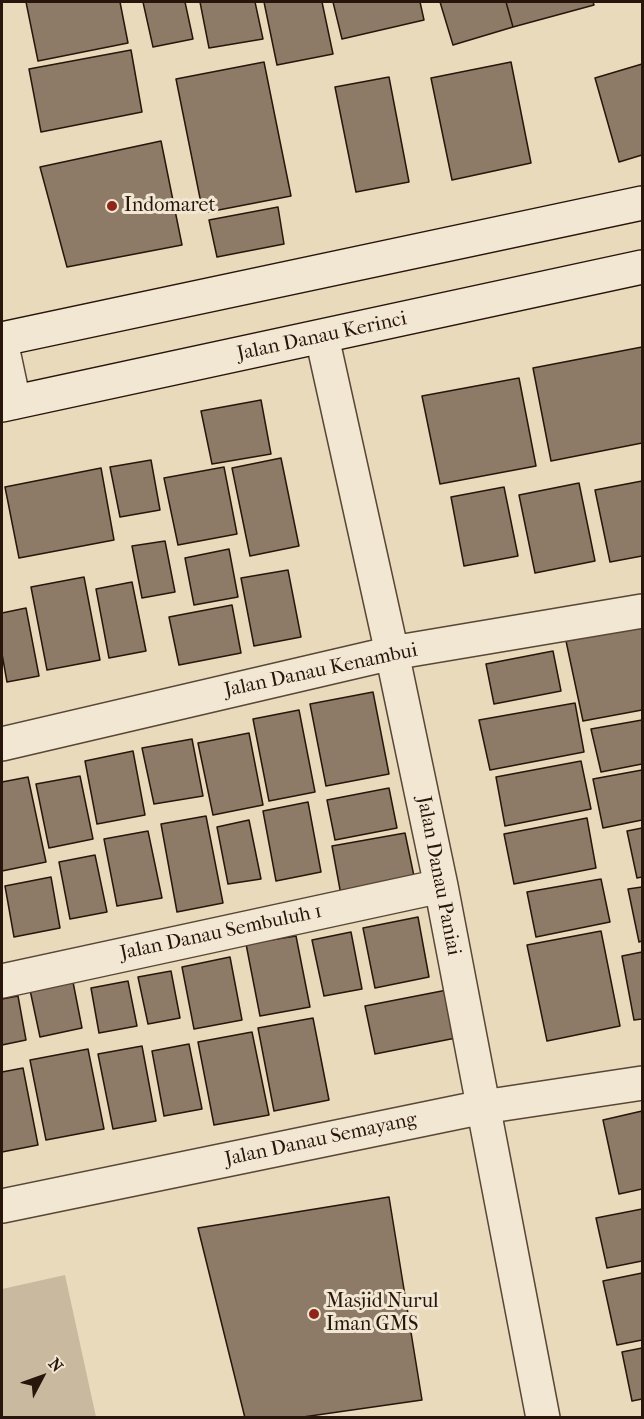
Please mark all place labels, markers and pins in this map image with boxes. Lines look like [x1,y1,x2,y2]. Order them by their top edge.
place label: Indomaret [124,194,216,218]
marker: Indomaret [105,199,119,213]
place label: Masjid Nurul Iman GMS [326,1290,439,1337]
marker: Masjid Nurul Iman GMS [307,1307,321,1321]

